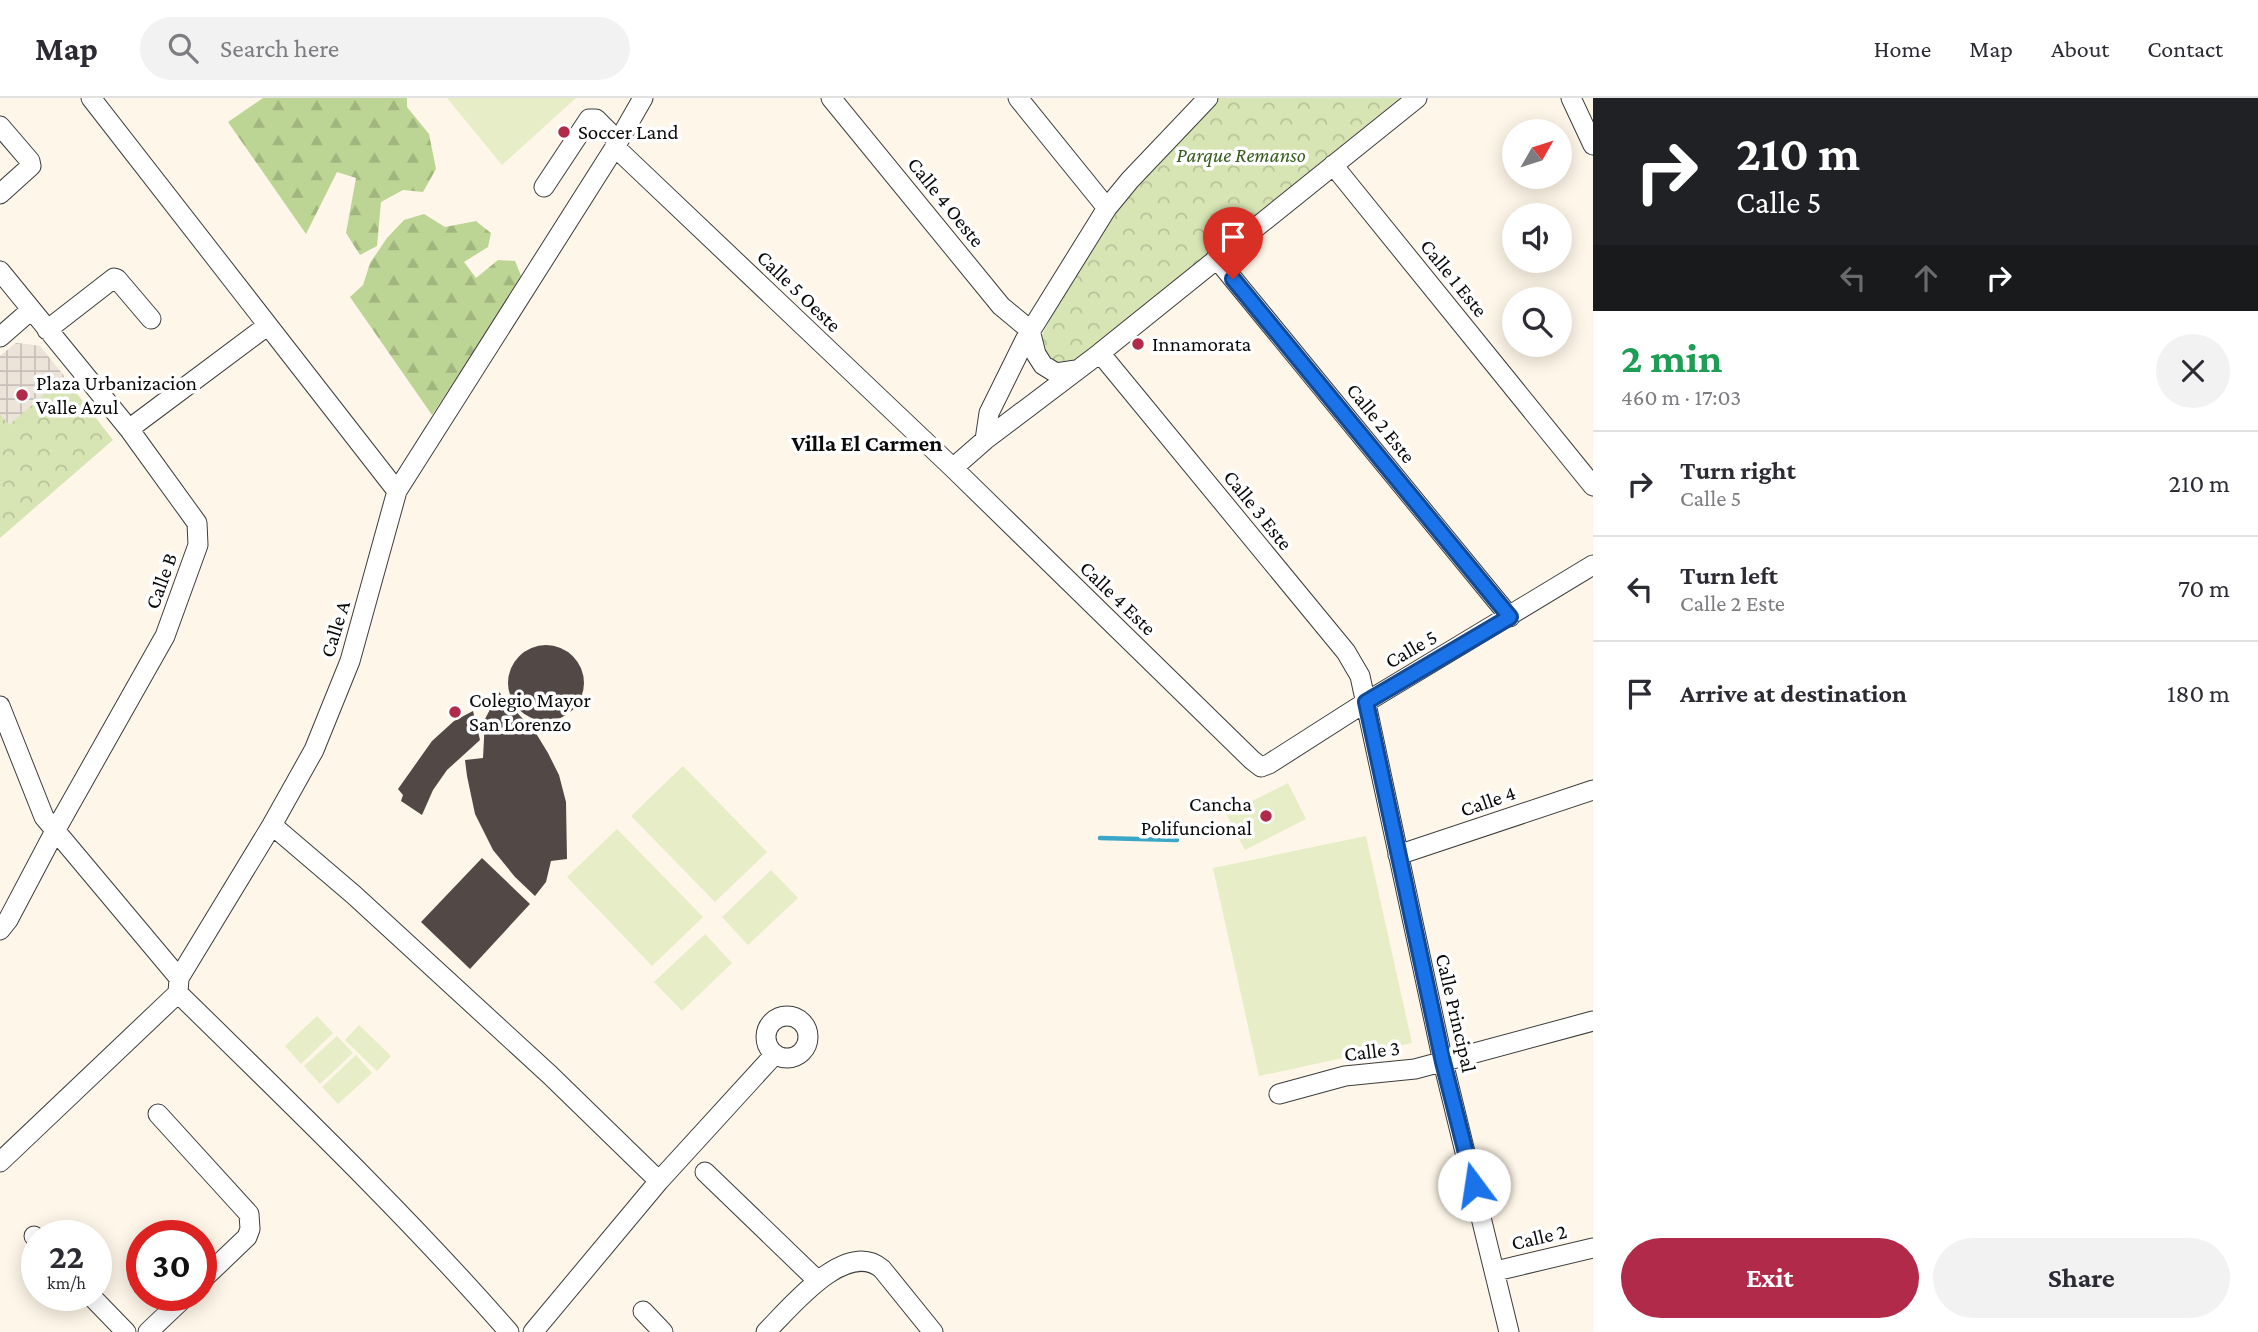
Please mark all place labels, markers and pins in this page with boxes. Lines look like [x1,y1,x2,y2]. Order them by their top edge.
place label: Soccer Land [578,120,679,144]
marker: Soccer Land [556,124,572,140]
pin [1203,207,1263,279]
place label: Innamorata [1152,332,1252,356]
marker: Innamorata [1130,336,1146,352]
place label: Plaza Urbanizacion Valle Azul [36,371,197,419]
marker: Plaza Urbanizacion Valle Azul [14,387,30,403]
place label: Colegio Mayor San Lorenzo [469,688,591,736]
marker: Colegio Mayor San Lorenzo [447,704,463,720]
place label: Cancha Polifuncional [1141,792,1252,840]
marker: Cancha Polifuncional [1258,808,1274,824]

